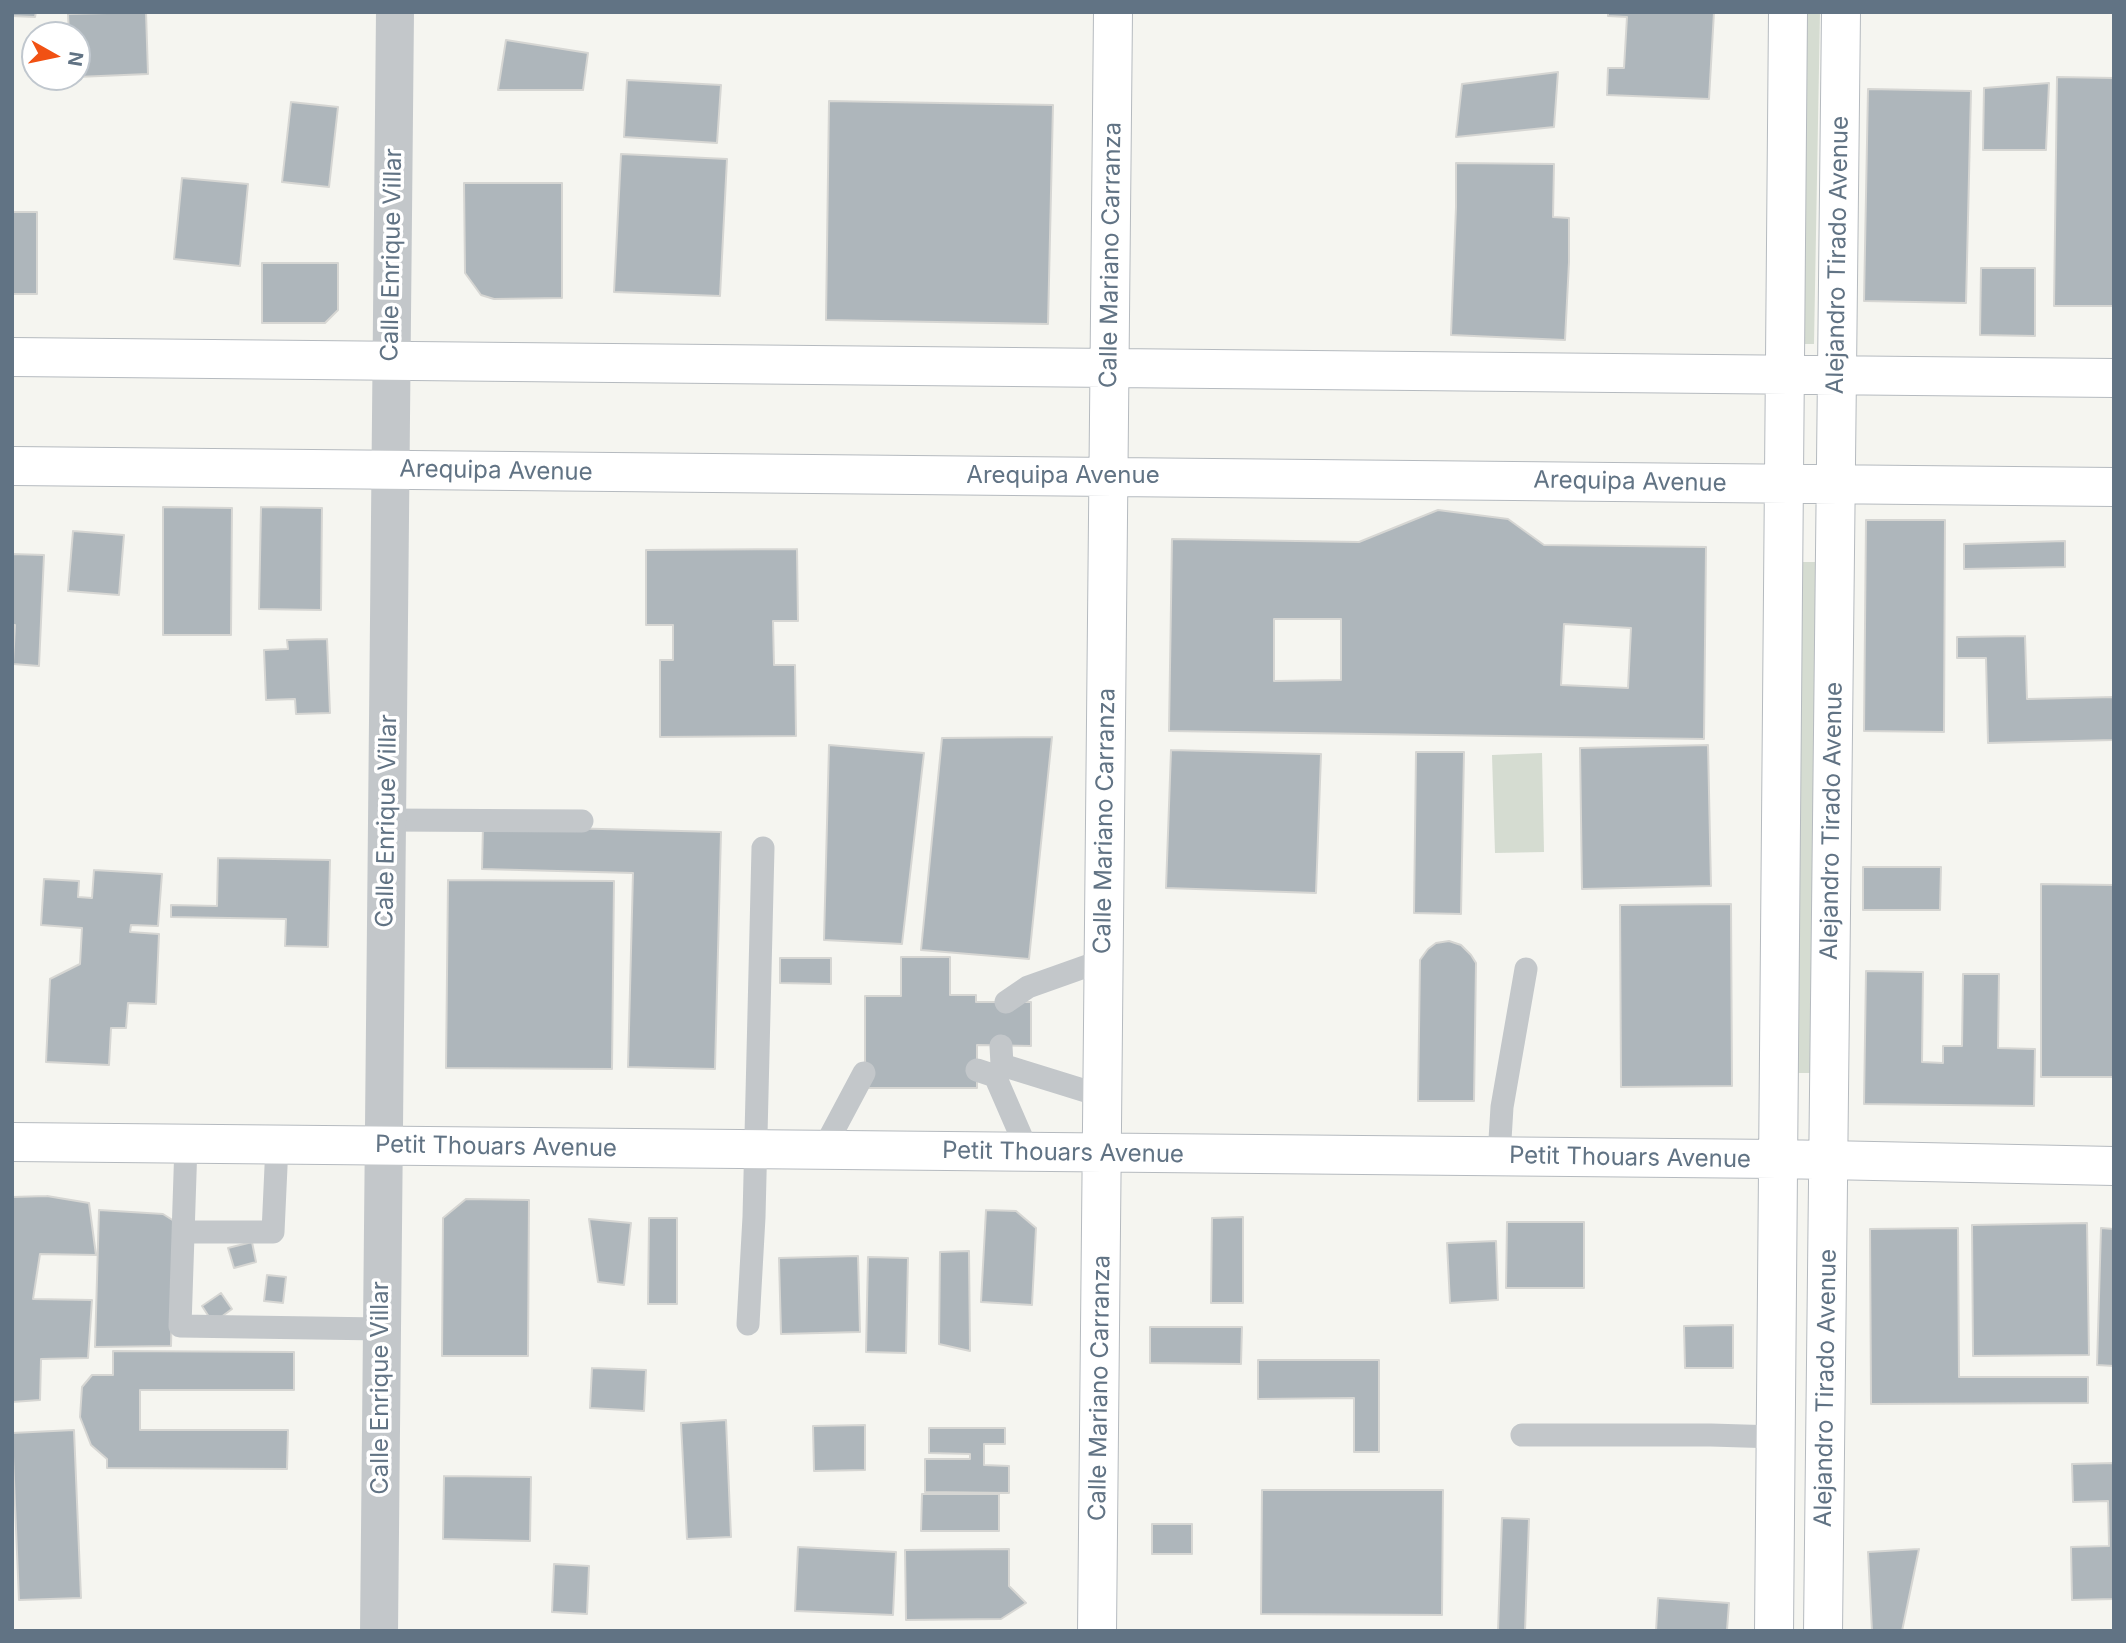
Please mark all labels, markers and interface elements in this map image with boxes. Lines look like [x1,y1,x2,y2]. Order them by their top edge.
north arrow [21,21,91,91]
text: N [63,50,88,68]
street label: Alejandro Tirado Avenue [1821,116,1855,394]
street label: Calle Mariano Carranza [1094,122,1128,388]
street label: Calle Enrique Villar [376,148,408,362]
street label: Arequipa Avenue [399,455,593,487]
street label: Arequipa Avenue [966,462,1160,490]
street label: Arequipa Avenue [1533,466,1727,498]
street label: Alejandro Tirado Avenue [1815,682,1849,960]
street label: Calle Mariano Carranza [1088,688,1122,954]
street label: Calle Enrique Villar [371,714,403,928]
street label: Petit Thouars Avenue [375,1130,617,1164]
street label: Petit Thouars Avenue [942,1136,1184,1170]
street label: Petit Thouars Avenue [1509,1141,1751,1175]
street label: Alejandro Tirado Avenue [1809,1249,1843,1527]
street label: Calle Mariano Carranza [1083,1255,1117,1521]
street label: Calle Enrique Villar [367,1281,395,1495]

